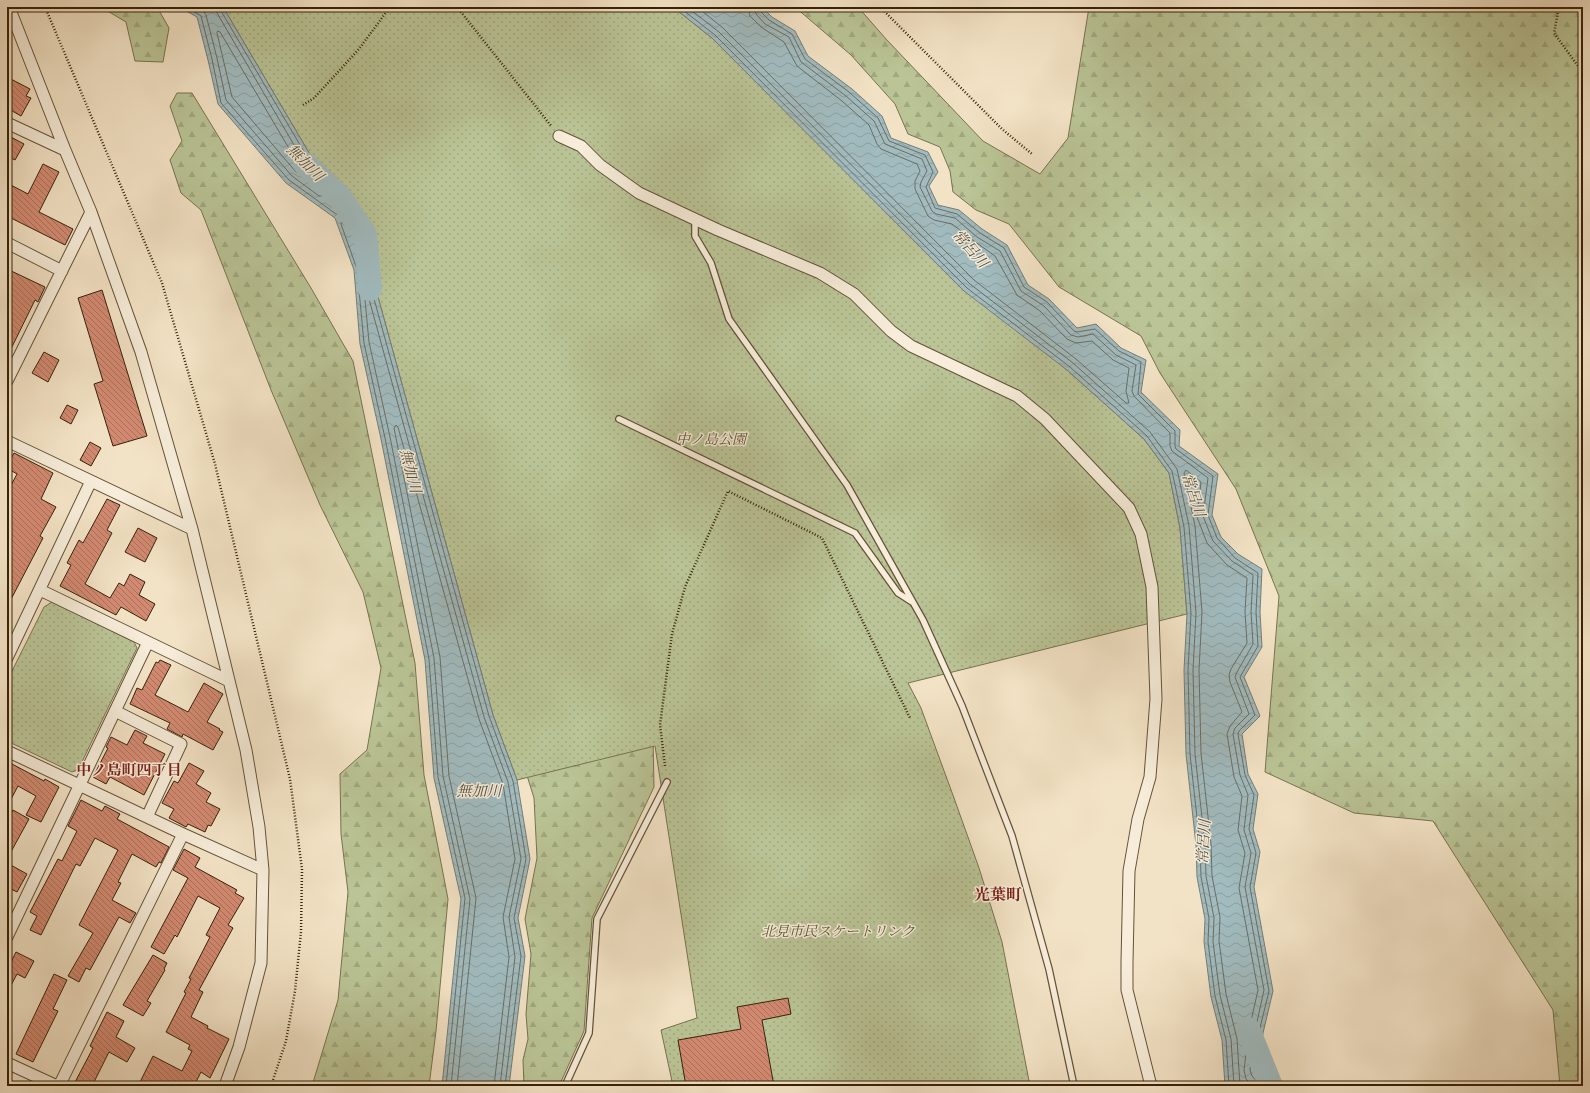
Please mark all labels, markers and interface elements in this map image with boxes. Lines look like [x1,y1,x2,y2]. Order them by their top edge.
water label: 無加川 [282,140,329,187]
water label: 常呂川 [948,226,993,274]
park label: 中ノ島公園 [676,431,748,448]
water label: 無加川 [395,447,425,497]
water label: 常呂川 [1177,471,1210,521]
district label: 中ノ島町四丁目 [76,761,182,780]
water label: 無加川 [456,782,503,801]
water label: 常呂川 [1193,817,1215,865]
district label: 光葉町 [974,885,1022,905]
park label: 北見市民スケートリンク [761,923,915,940]

